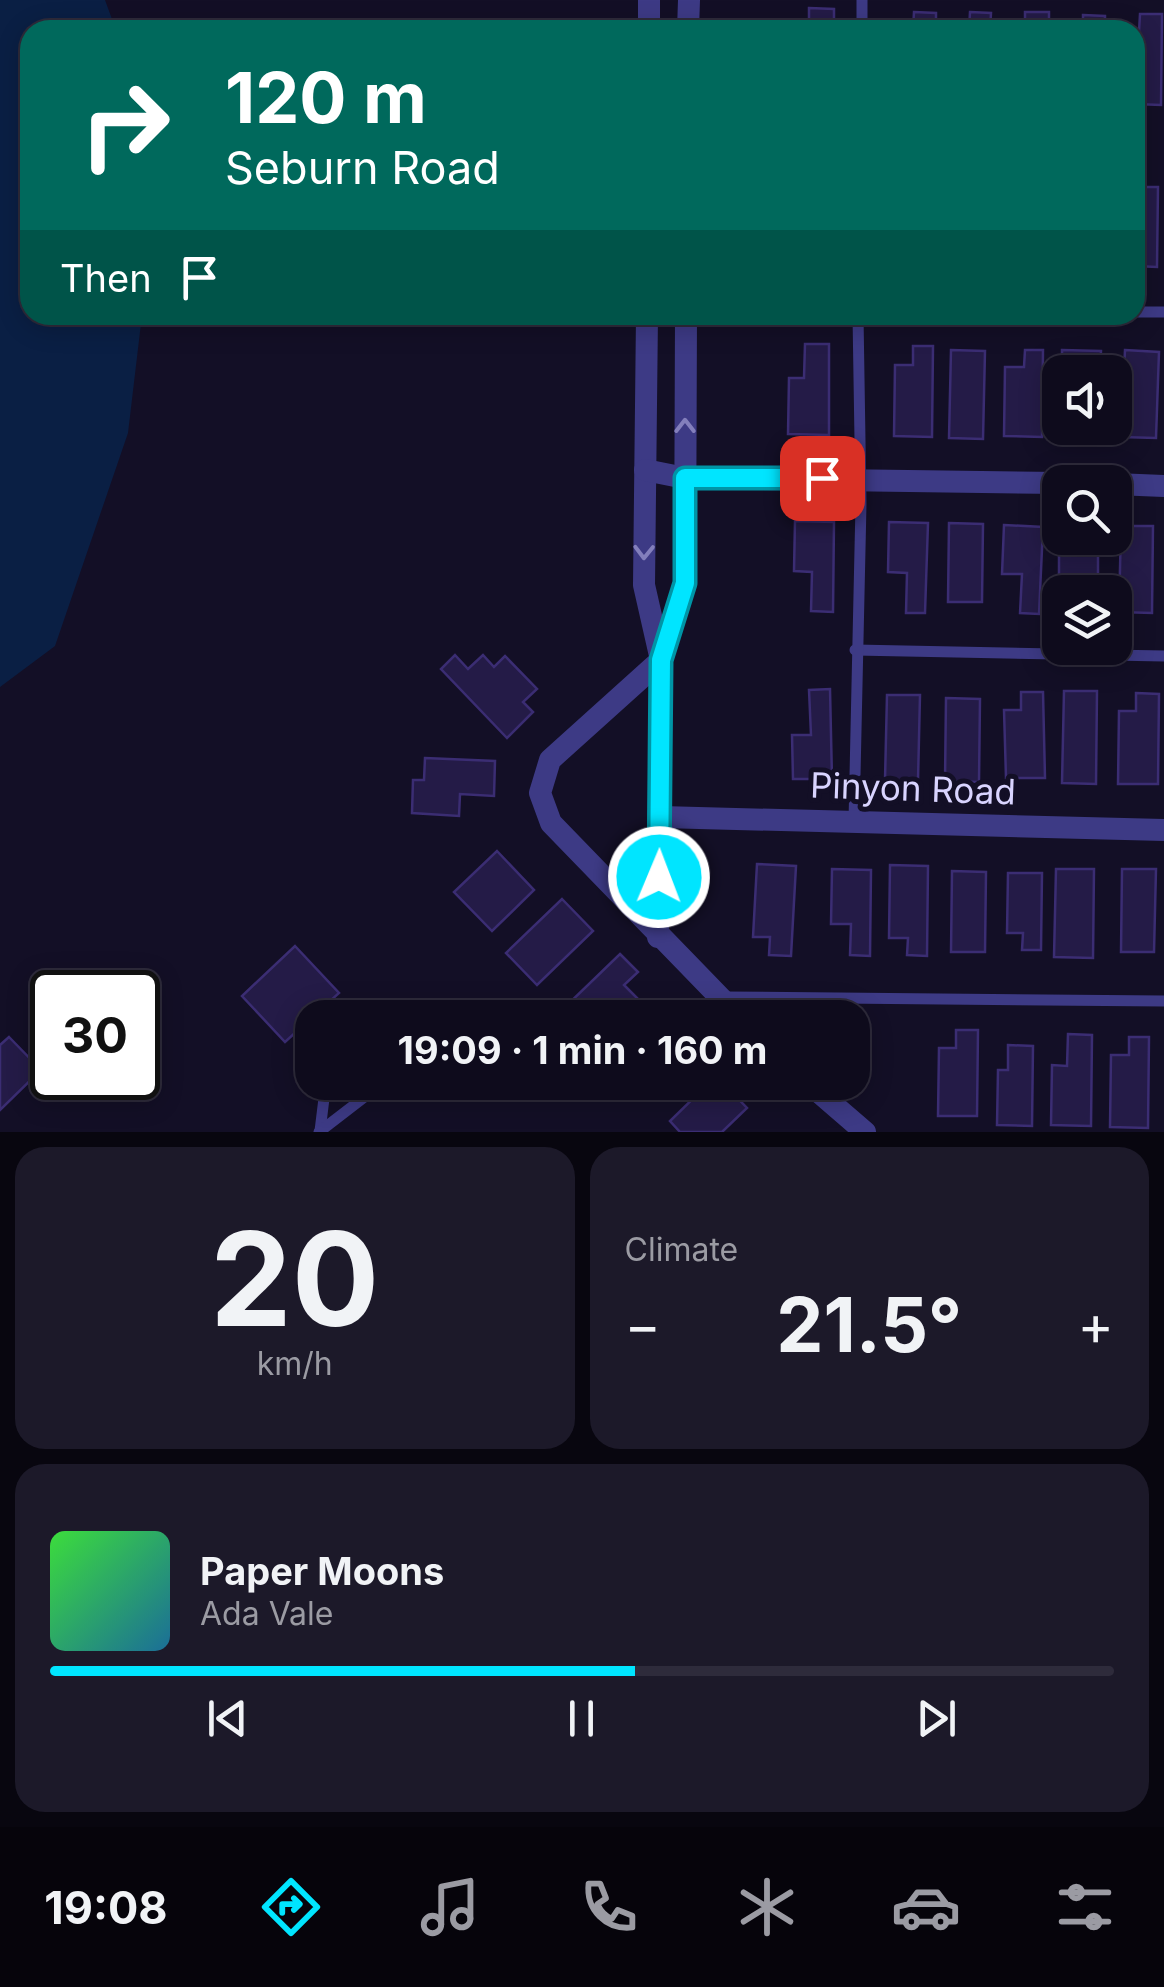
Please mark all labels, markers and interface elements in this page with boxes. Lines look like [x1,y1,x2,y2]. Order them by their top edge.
text: 120 m [225,55,427,140]
icon: right [60,60,190,190]
text: Seburn Road [225,140,500,195]
icon: arrive [172,250,227,305]
text: Then [60,255,152,301]
map controls [1042,355,1132,665]
button: sound [1042,355,1132,445]
one-way arrow [674,418,696,434]
pin [780,436,865,521]
icon: arrive [795,451,850,506]
button: search [1042,465,1132,555]
one-way arrow [633,546,655,561]
button: layers [1042,575,1132,665]
street label: Pinyon Road [809,763,1017,813]
position arrow [607,825,711,929]
speed limit sign: 30 [30,970,160,1100]
text: 19:09 · 1 min · 160 m [398,1027,767,1073]
text: 20 [210,1200,380,1357]
text: Climate [625,1230,738,1269]
text: 21.5° [776,1279,962,1370]
text: − [625,1292,661,1358]
text: + [1078,1292,1114,1358]
text: km/h [257,1344,333,1383]
text: Paper Moons [200,1548,444,1594]
text: Ada Vale [200,1594,333,1633]
icon: previous [200,1691,255,1746]
icon: pause [554,1691,609,1746]
icon: next [909,1691,964,1746]
icon: directions [256,1872,326,1942]
icon: music [415,1872,485,1942]
icon: phone [574,1872,644,1942]
icon: climate [732,1872,802,1942]
icon: car [891,1872,961,1942]
icon: filters [1050,1872,1120,1942]
text: 19:08 [44,1880,168,1935]

